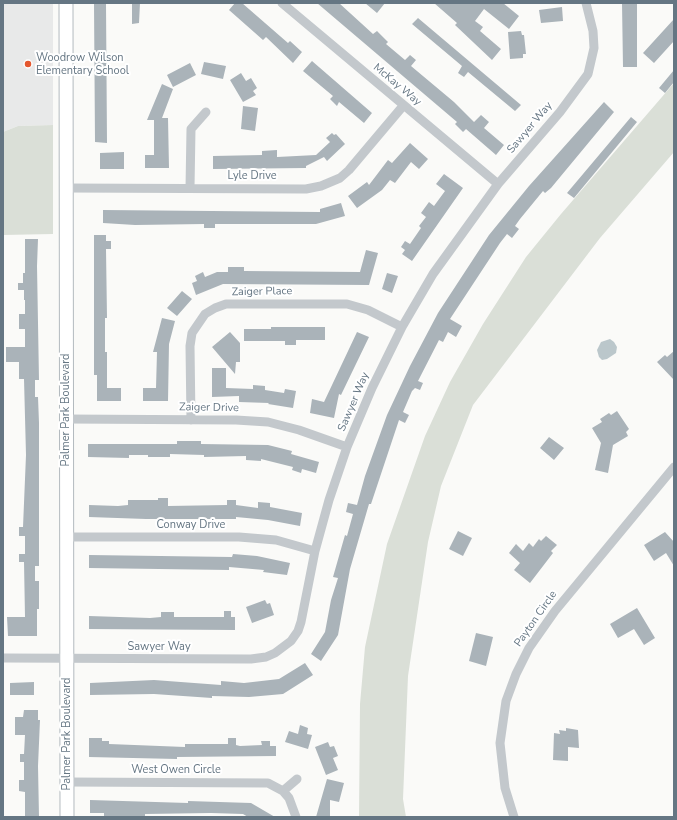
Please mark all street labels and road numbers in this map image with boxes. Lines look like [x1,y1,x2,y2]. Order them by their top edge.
street label: McKay Way [370,61,424,109]
street label: Sawyer Way [505,100,555,156]
street label: Lyle Drive [227,169,277,183]
street label: Zaiger Place [232,285,292,299]
street label: Palmer Park Boulevard [59,354,73,466]
street label: Sawyer Way [336,370,372,434]
street label: Zaiger Drive [179,401,239,415]
street label: Conway Drive [157,518,225,532]
street label: Payton Circle [512,589,560,649]
street label: Sawyer Way [127,640,191,654]
street label: Palmer Park Boulevard [60,678,74,790]
street label: West Owen Circle [131,763,221,777]

